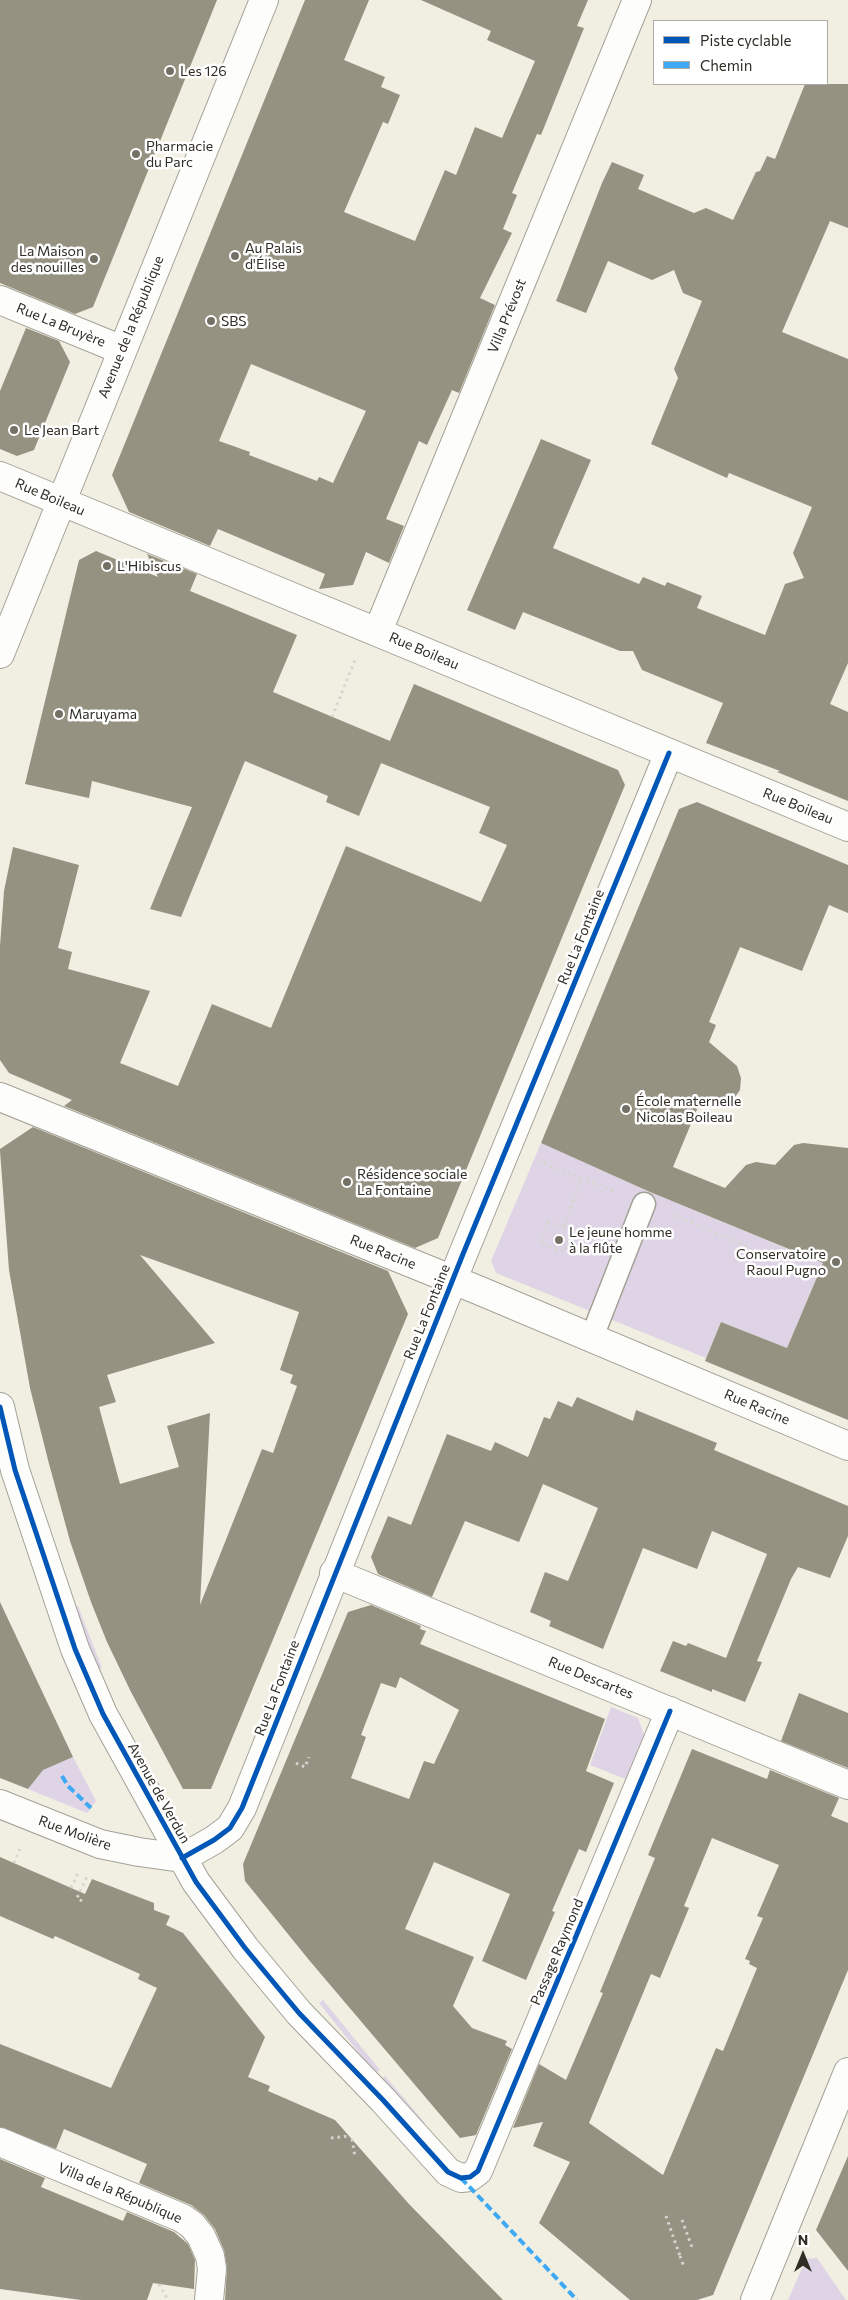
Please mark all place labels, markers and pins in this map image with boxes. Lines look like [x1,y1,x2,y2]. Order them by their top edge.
place label: Les 126 [180,63,227,79]
marker: Les 126 [164,65,176,77]
place label: Pharmacie du Parc [146,138,213,170]
marker: Pharmacie du Parc [130,148,142,160]
place label: Au Palais d'Élise [245,240,302,272]
place label: La Maison des nouilles [11,243,84,276]
marker: Au Palais d'Élise [229,250,241,262]
marker: La Maison des nouilles [88,253,100,265]
place label: SBS [221,313,246,329]
marker: SBS [205,315,217,327]
place label: Le Jean Bart [24,422,99,438]
marker: Le Jean Bart [8,424,20,436]
place label: L'Hibiscus [117,558,181,574]
marker: L'Hibiscus [101,560,113,572]
place label: Maruyama [69,706,137,722]
marker: Maruyama [53,708,65,720]
place label: École maternelle Nicolas Boileau [636,1093,741,1126]
marker: École maternelle Nicolas Boileau [620,1103,632,1115]
place label: Résidence sociale La Fontaine [357,1166,467,1198]
marker: Résidence sociale La Fontaine [341,1176,353,1188]
place label: Le jeune homme à la flûte [569,1224,672,1256]
marker: Le jeune homme à la flûte [553,1234,565,1246]
place label: Conservatoire Raoul Pugno [736,1246,826,1278]
marker: Conservatoire Raoul Pugno [830,1256,842,1268]

